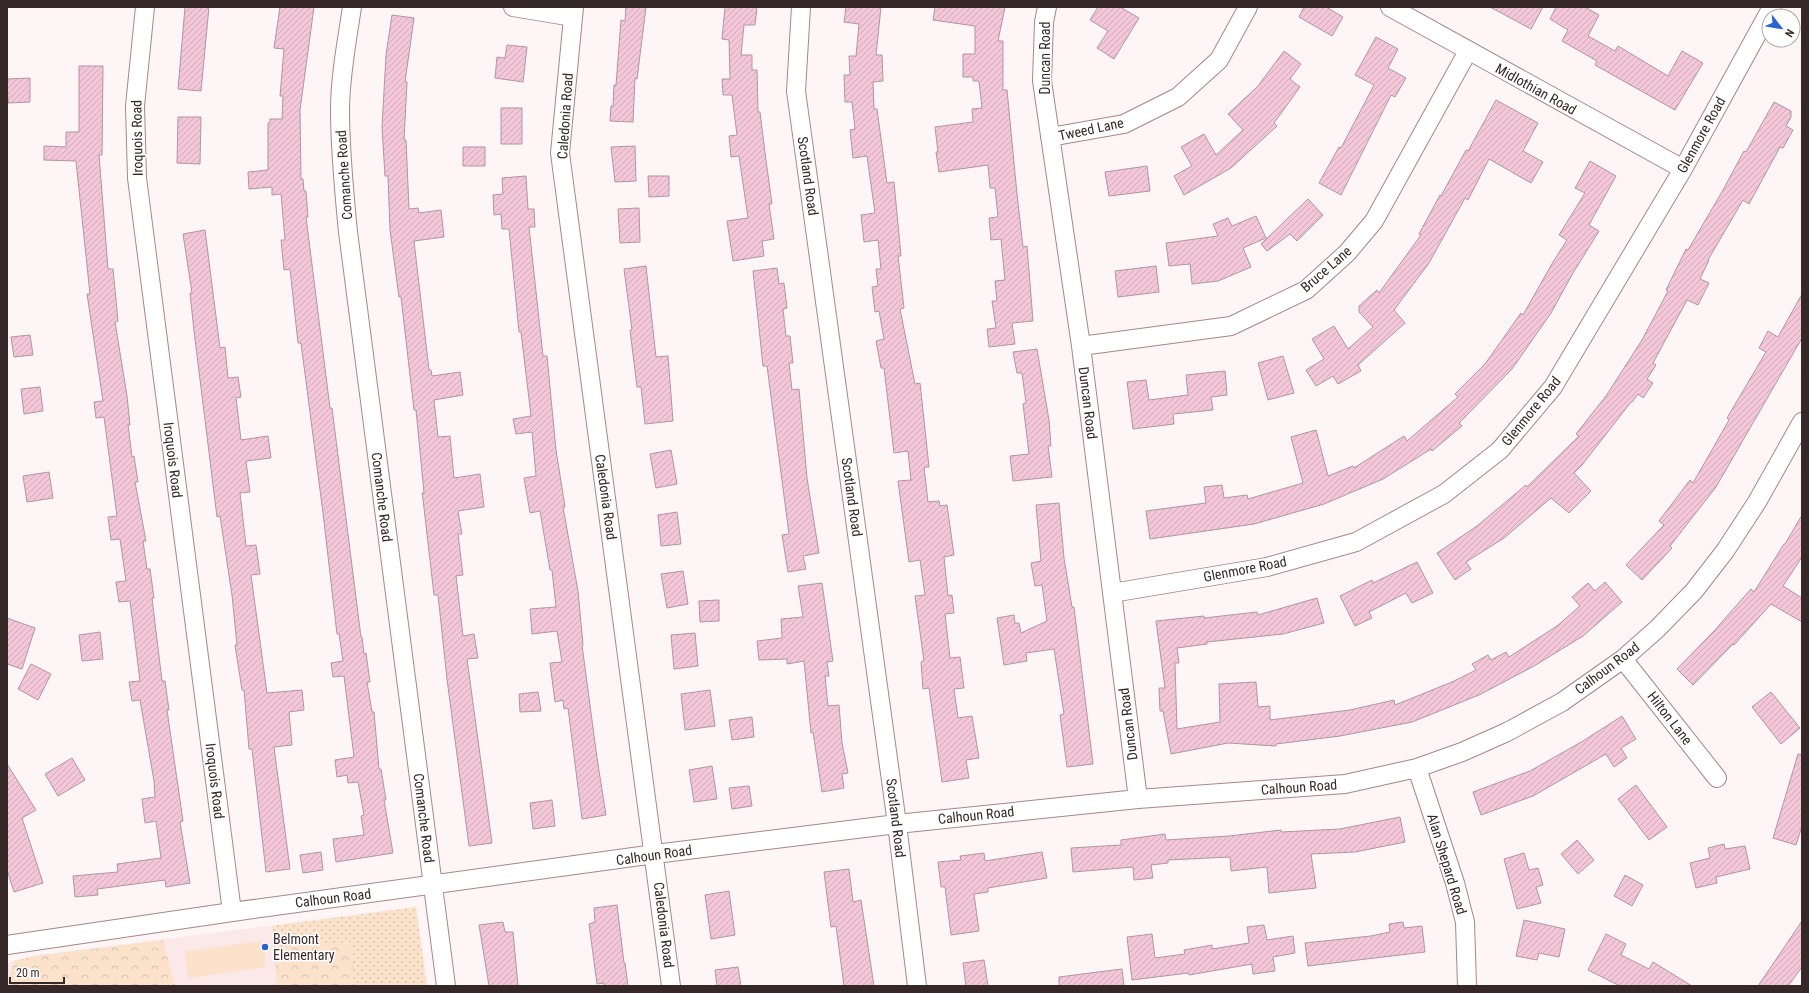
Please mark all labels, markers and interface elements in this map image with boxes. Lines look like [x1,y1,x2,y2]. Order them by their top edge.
north arrow [1761,8,1801,48]
street label: Duncan Road [1037,22,1053,94]
text: N [1782,27,1796,39]
street label: Midlothian Road [1493,60,1579,118]
street label: Caledonia Road [554,72,576,160]
street label: Glenmore Road [1674,94,1728,176]
street label: Iroquois Road [128,100,146,176]
street label: Tweed Lane [1057,114,1125,144]
street label: Comanche Road [333,129,355,221]
street label: Scotland Road [795,135,821,217]
street label: Bruce Lane [1297,242,1355,295]
street label: Duncan Road [1076,366,1100,440]
street label: Glenmore Road [1498,373,1564,449]
street label: Iroquois Road [160,421,186,499]
street label: Comanche Road [369,451,395,543]
street label: Caledonia Road [592,453,620,541]
street label: Scotland Road [839,456,865,538]
street label: Glenmore Road [1202,553,1288,585]
street label: Calhoun Road [1572,639,1642,697]
street label: Duncan Road [1116,687,1140,761]
street label: Hilton Lane [1644,688,1696,748]
street label: Iroquois Road [202,742,228,820]
street label: Comanche Road [411,772,437,864]
street label: Calhoun Road [1260,776,1338,798]
street label: Scotland Road [883,777,909,859]
street label: Calhoun Road [937,803,1015,827]
street label: Alan Shepard Road [1424,812,1470,916]
street label: Calhoun Road [615,842,693,868]
street label: Caledonia Road [651,881,677,969]
street label: Calhoun Road [294,885,372,911]
place label: Belmont Elementary [273,931,335,963]
marker: Belmont Elementary [260,942,270,952]
scale bar [10,959,64,985]
text: 20 m [16,966,40,980]

